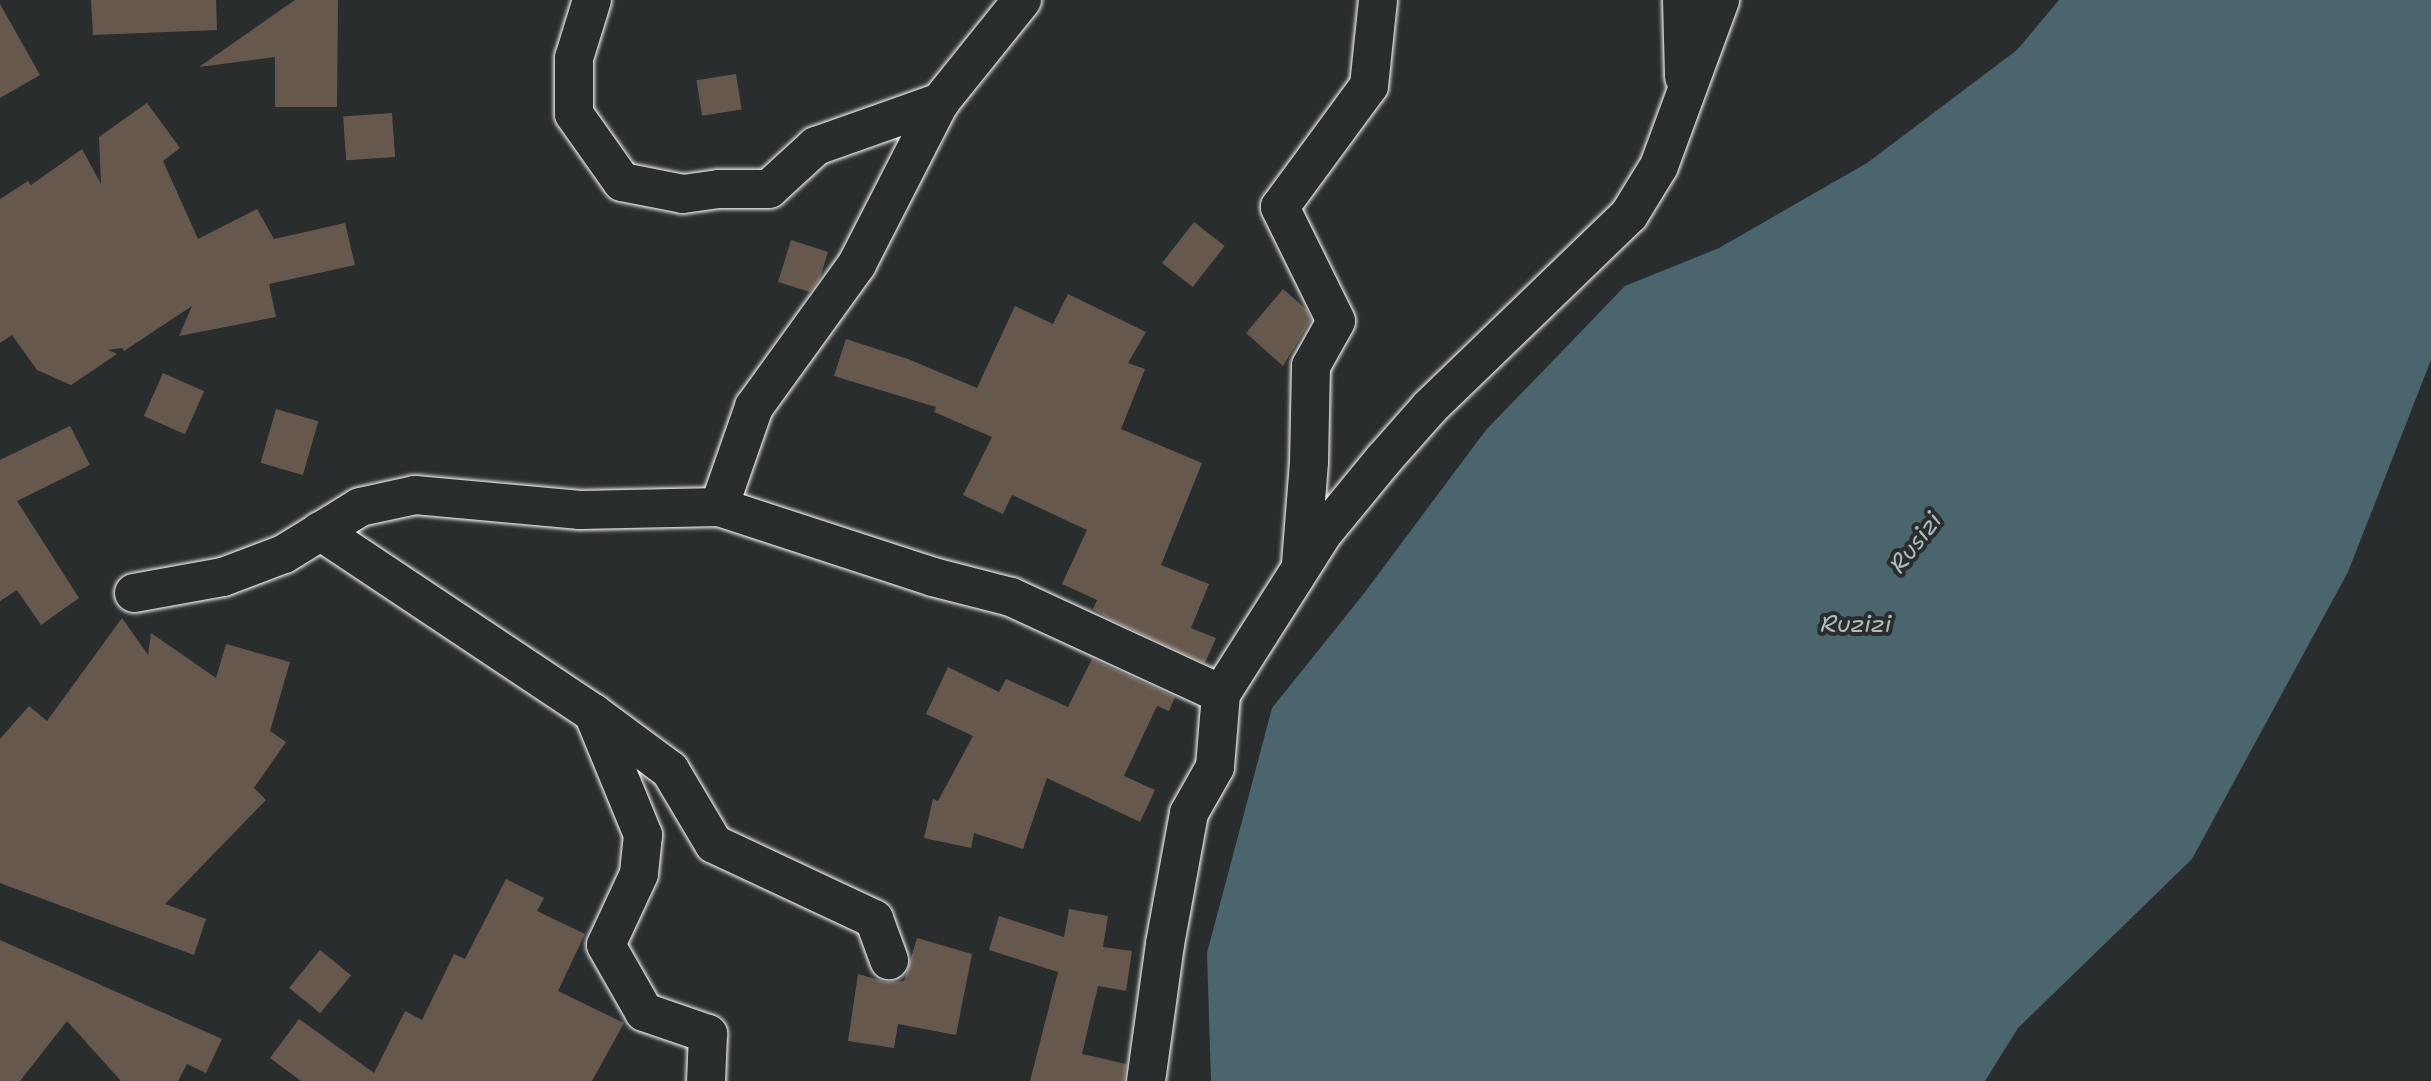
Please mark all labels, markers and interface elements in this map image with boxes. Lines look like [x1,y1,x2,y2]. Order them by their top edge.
water label: Rusizi [1884,507,1948,579]
water label: Ruzizi [1821,611,1891,639]

